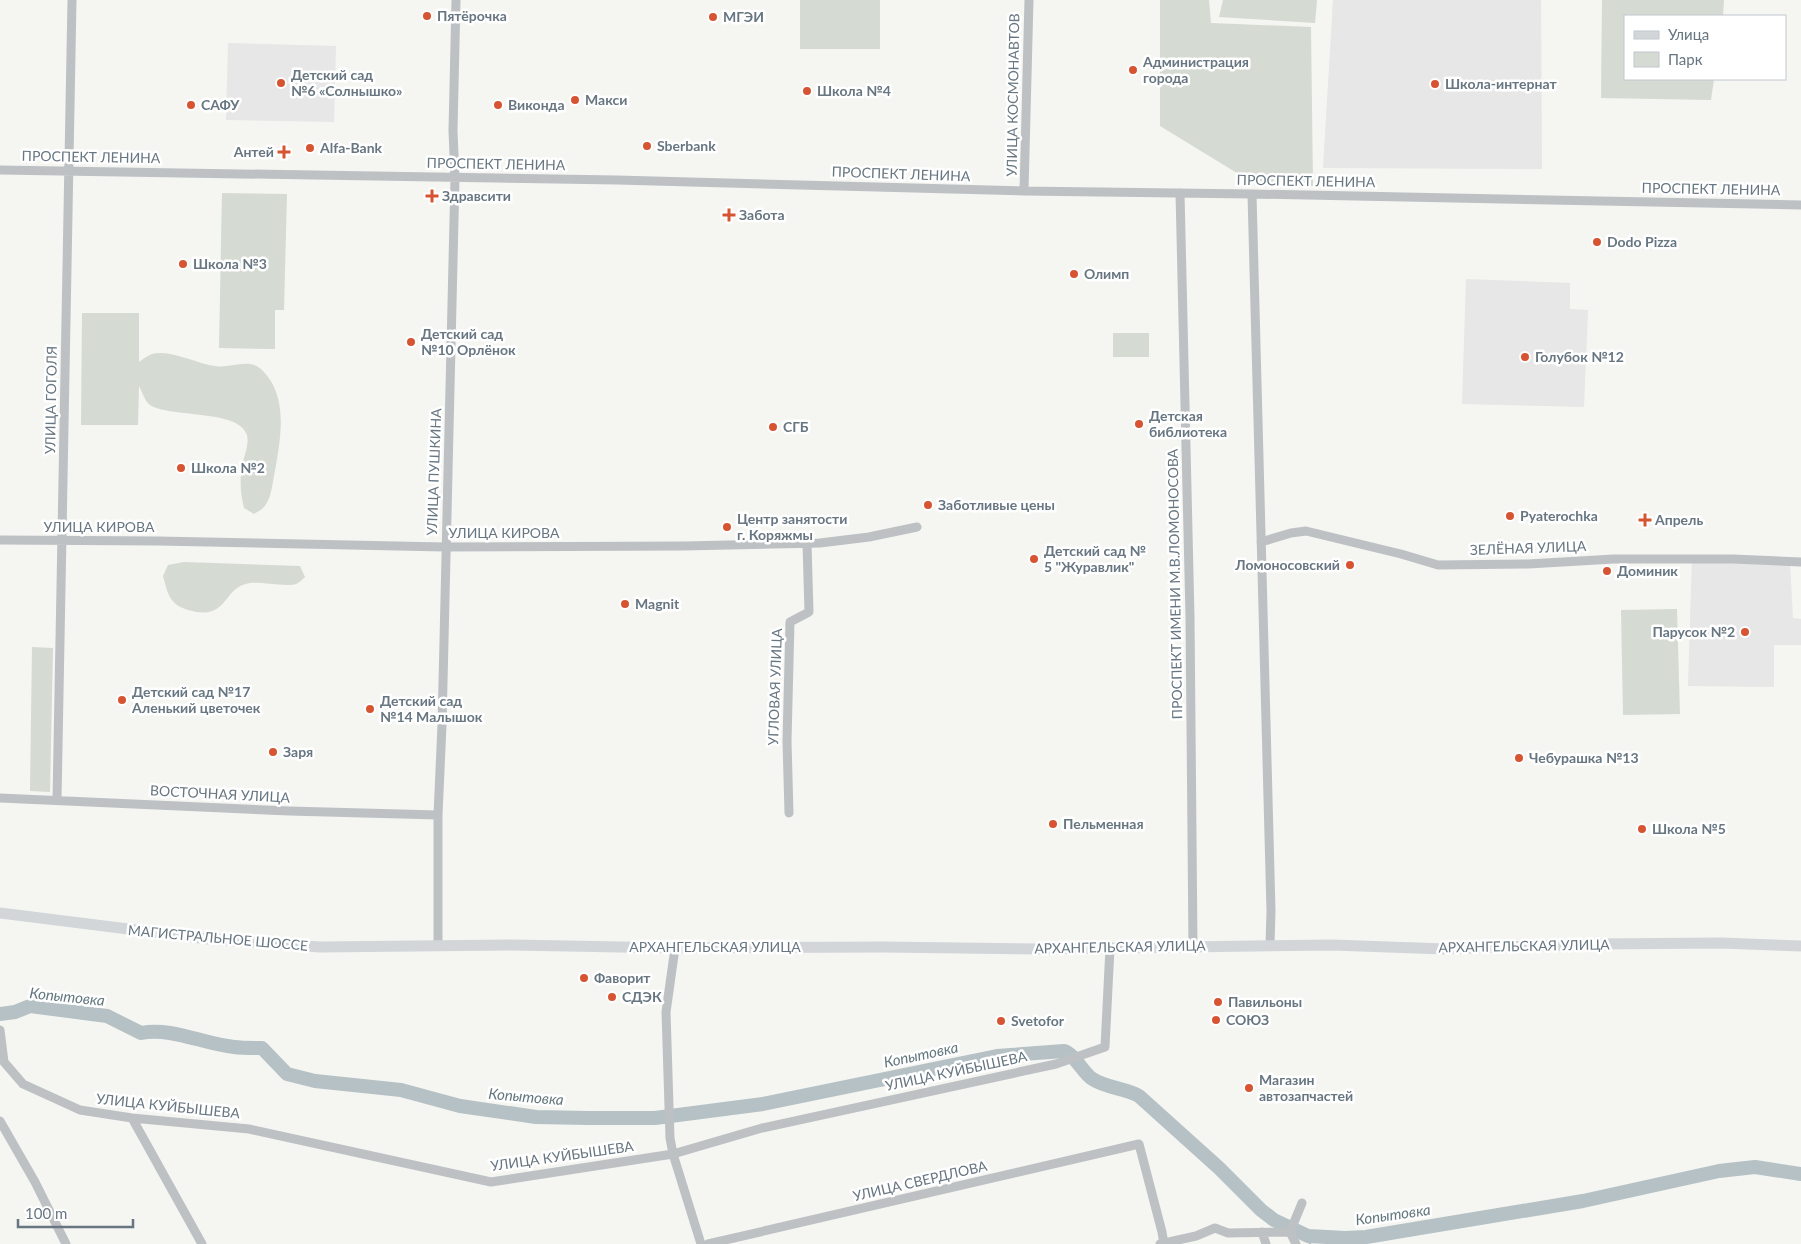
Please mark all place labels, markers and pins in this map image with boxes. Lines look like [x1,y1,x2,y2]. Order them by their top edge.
place label: Пятёрочка [437,7,507,24]
place label: МГЭИ [723,8,764,25]
marker: Пятёрочка [421,10,433,22]
marker: МГЭИ [707,11,719,23]
place label: Администрация города [1142,53,1249,86]
marker: Администрация города [1127,64,1139,76]
place label: Детский сад №6 «Солнышко» [291,66,402,99]
place label: Школа-интернат [1445,75,1557,92]
marker: Детский сад №6 «Солнышко» [275,77,287,89]
marker: Школа-интернат [1429,78,1441,90]
place label: Школа №4 [817,82,891,99]
marker: Школа №4 [801,85,813,97]
place label: Макси [585,91,627,108]
marker: Макси [569,94,581,106]
place label: САФУ [201,96,240,113]
place label: Виконда [508,96,565,113]
marker: САФУ [185,99,197,111]
marker: Виконда [492,99,504,111]
place label: Sberbank [657,137,716,154]
place label: Alfa-Bank [319,139,383,156]
marker: Sberbank [641,140,653,152]
marker: Alfa-Bank [304,142,316,154]
place label: Антей [233,143,274,160]
marker: Антей [278,146,290,158]
place label: Здравсити [442,187,511,204]
marker: Здравсити [426,190,438,202]
place label: Забота [739,206,785,223]
marker: Забота [723,209,735,221]
place label: Dodo Pizza [1607,233,1677,250]
marker: Dodo Pizza [1591,236,1603,248]
place label: Школа №3 [193,255,267,272]
marker: Школа №3 [177,258,189,270]
place label: Олимп [1084,265,1129,282]
marker: Олимп [1068,268,1080,280]
place label: Детский сад №10 Орлёнок [421,325,516,358]
marker: Детский сад №10 Орлёнок [405,336,417,348]
place label: Голубок №12 [1535,348,1624,365]
marker: Голубок №12 [1519,351,1531,363]
place label: Детская библиотека [1149,407,1227,440]
place label: СГБ [783,418,809,435]
marker: Детская библиотека [1133,418,1145,430]
marker: СГБ [767,421,779,433]
place label: Школа №2 [191,459,265,476]
marker: Школа №2 [175,462,187,474]
place label: Заботливые цены [938,496,1055,513]
marker: Заботливые цены [922,499,934,511]
place label: Pyaterochka [1520,507,1598,524]
place label: Центр занятости г. Коряжмы [737,510,847,543]
marker: Pyaterochka [1504,510,1516,522]
place label: Апрель [1654,511,1703,528]
marker: Апрель [1639,514,1651,526]
marker: Центр занятости г. Коряжмы [721,521,733,533]
place label: Детский сад № 5 "Журавлик" [1044,542,1146,575]
marker: Детский сад № 5 "Журавлик" [1028,553,1040,565]
place label: Ломоносовский [1234,556,1340,573]
marker: Ломоносовский [1344,559,1356,571]
place label: Доминик [1617,562,1678,579]
marker: Доминик [1601,565,1613,577]
place label: Magnit [635,595,680,612]
marker: Magnit [619,598,631,610]
place label: Парусок №2 [1652,623,1735,640]
marker: Парусок №2 [1739,626,1751,638]
place label: Детский сад №17 Аленький цветочек [131,683,261,716]
place label: Детский сад №14 Малышок [380,692,483,725]
marker: Детский сад №17 Аленький цветочек [116,694,128,706]
marker: Детский сад №14 Малышок [364,703,376,715]
place label: Заря [283,743,313,760]
marker: Заря [267,746,279,758]
place label: Чебурашка №13 [1529,749,1639,766]
marker: Чебурашка №13 [1513,752,1525,764]
place label: Пельменная [1063,815,1144,832]
marker: Пельменная [1047,818,1059,830]
place label: Школа №5 [1652,820,1726,837]
marker: Школа №5 [1636,823,1648,835]
place label: Фаворит [594,969,651,986]
marker: Фаворит [578,972,590,984]
place label: СДЭК [622,988,662,1005]
marker: СДЭК [606,991,618,1003]
place label: Павильоны [1228,993,1302,1010]
marker: Павильоны [1212,996,1224,1008]
place label: СОЮЗ [1226,1011,1269,1028]
place label: Svetofor [1011,1012,1065,1029]
marker: СОЮЗ [1210,1014,1222,1026]
marker: Svetofor [995,1015,1007,1027]
place label: Магазин автозапчастей [1259,1071,1353,1104]
marker: Магазин автозапчастей [1243,1082,1255,1094]

